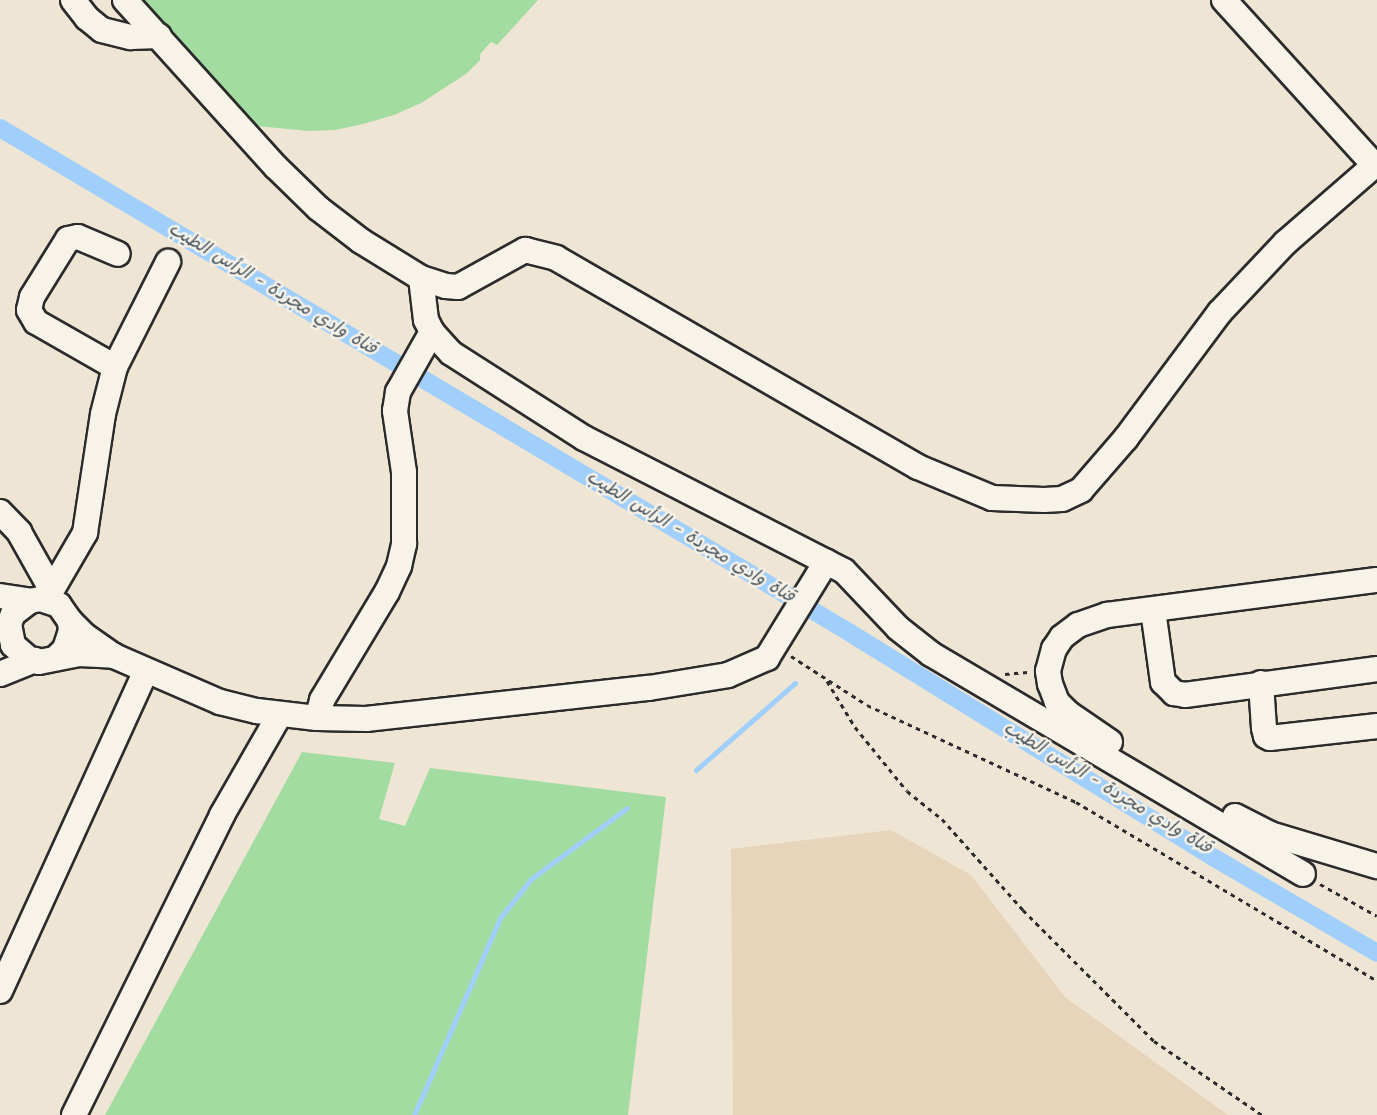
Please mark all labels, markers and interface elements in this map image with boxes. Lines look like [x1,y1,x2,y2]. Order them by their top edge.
water label: قناة وادي مجردة - الرأس الطيب [164,219,380,361]
water label: قناة وادي مجردة - الرأس الطيب [582,467,798,609]
water label: قناة وادي مجردة - الرأس الطيب [999,718,1215,860]

